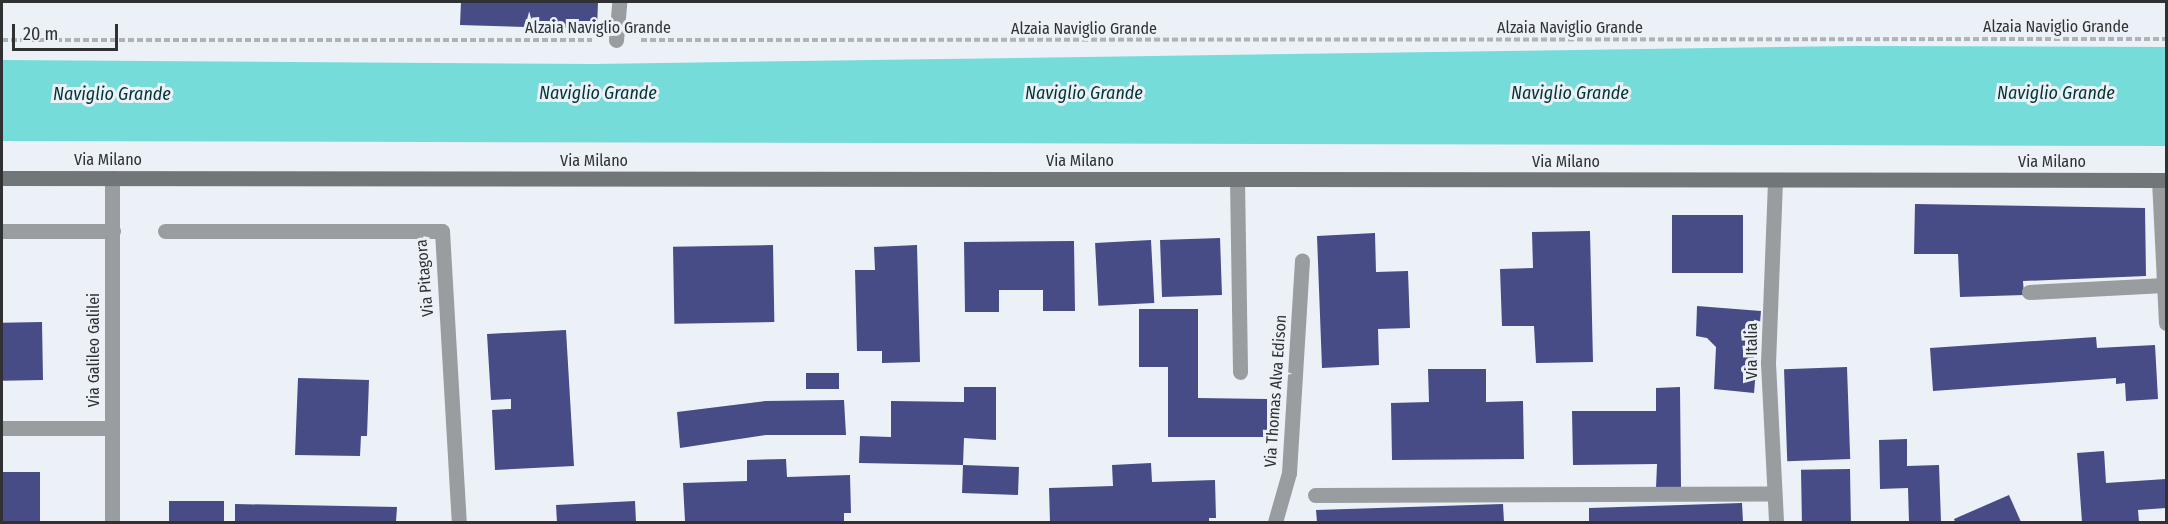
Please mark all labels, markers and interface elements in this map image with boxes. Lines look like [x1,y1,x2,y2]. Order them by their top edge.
scale bar [15,12,122,50]
street label: Alzaia Naviglio Grande [1983,17,2129,37]
street label: Alzaia Naviglio Grande [525,18,671,38]
street label: Alzaia Naviglio Grande [1497,18,1643,38]
street label: Alzaia Naviglio Grande [1011,19,1157,39]
text: 20 m [23,23,58,45]
water label: Naviglio Grande [539,82,657,104]
water label: Naviglio Grande [1025,82,1143,104]
water label: Naviglio Grande [1511,82,1629,104]
water label: Naviglio Grande [1997,82,2115,104]
water label: Naviglio Grande [53,83,171,105]
street label: Via Milano [74,150,142,170]
street label: Via Milano [560,151,628,171]
street label: Via Milano [1046,151,1114,171]
street label: Via Milano [1532,152,1600,172]
street label: Via Milano [2018,152,2086,172]
street label: Via Pitagora [412,239,438,317]
street label: Via Galileo Galilei [84,293,104,407]
street label: Via Thomas Alva Edison [1261,314,1291,468]
street label: Via Italia [1742,323,1762,379]

